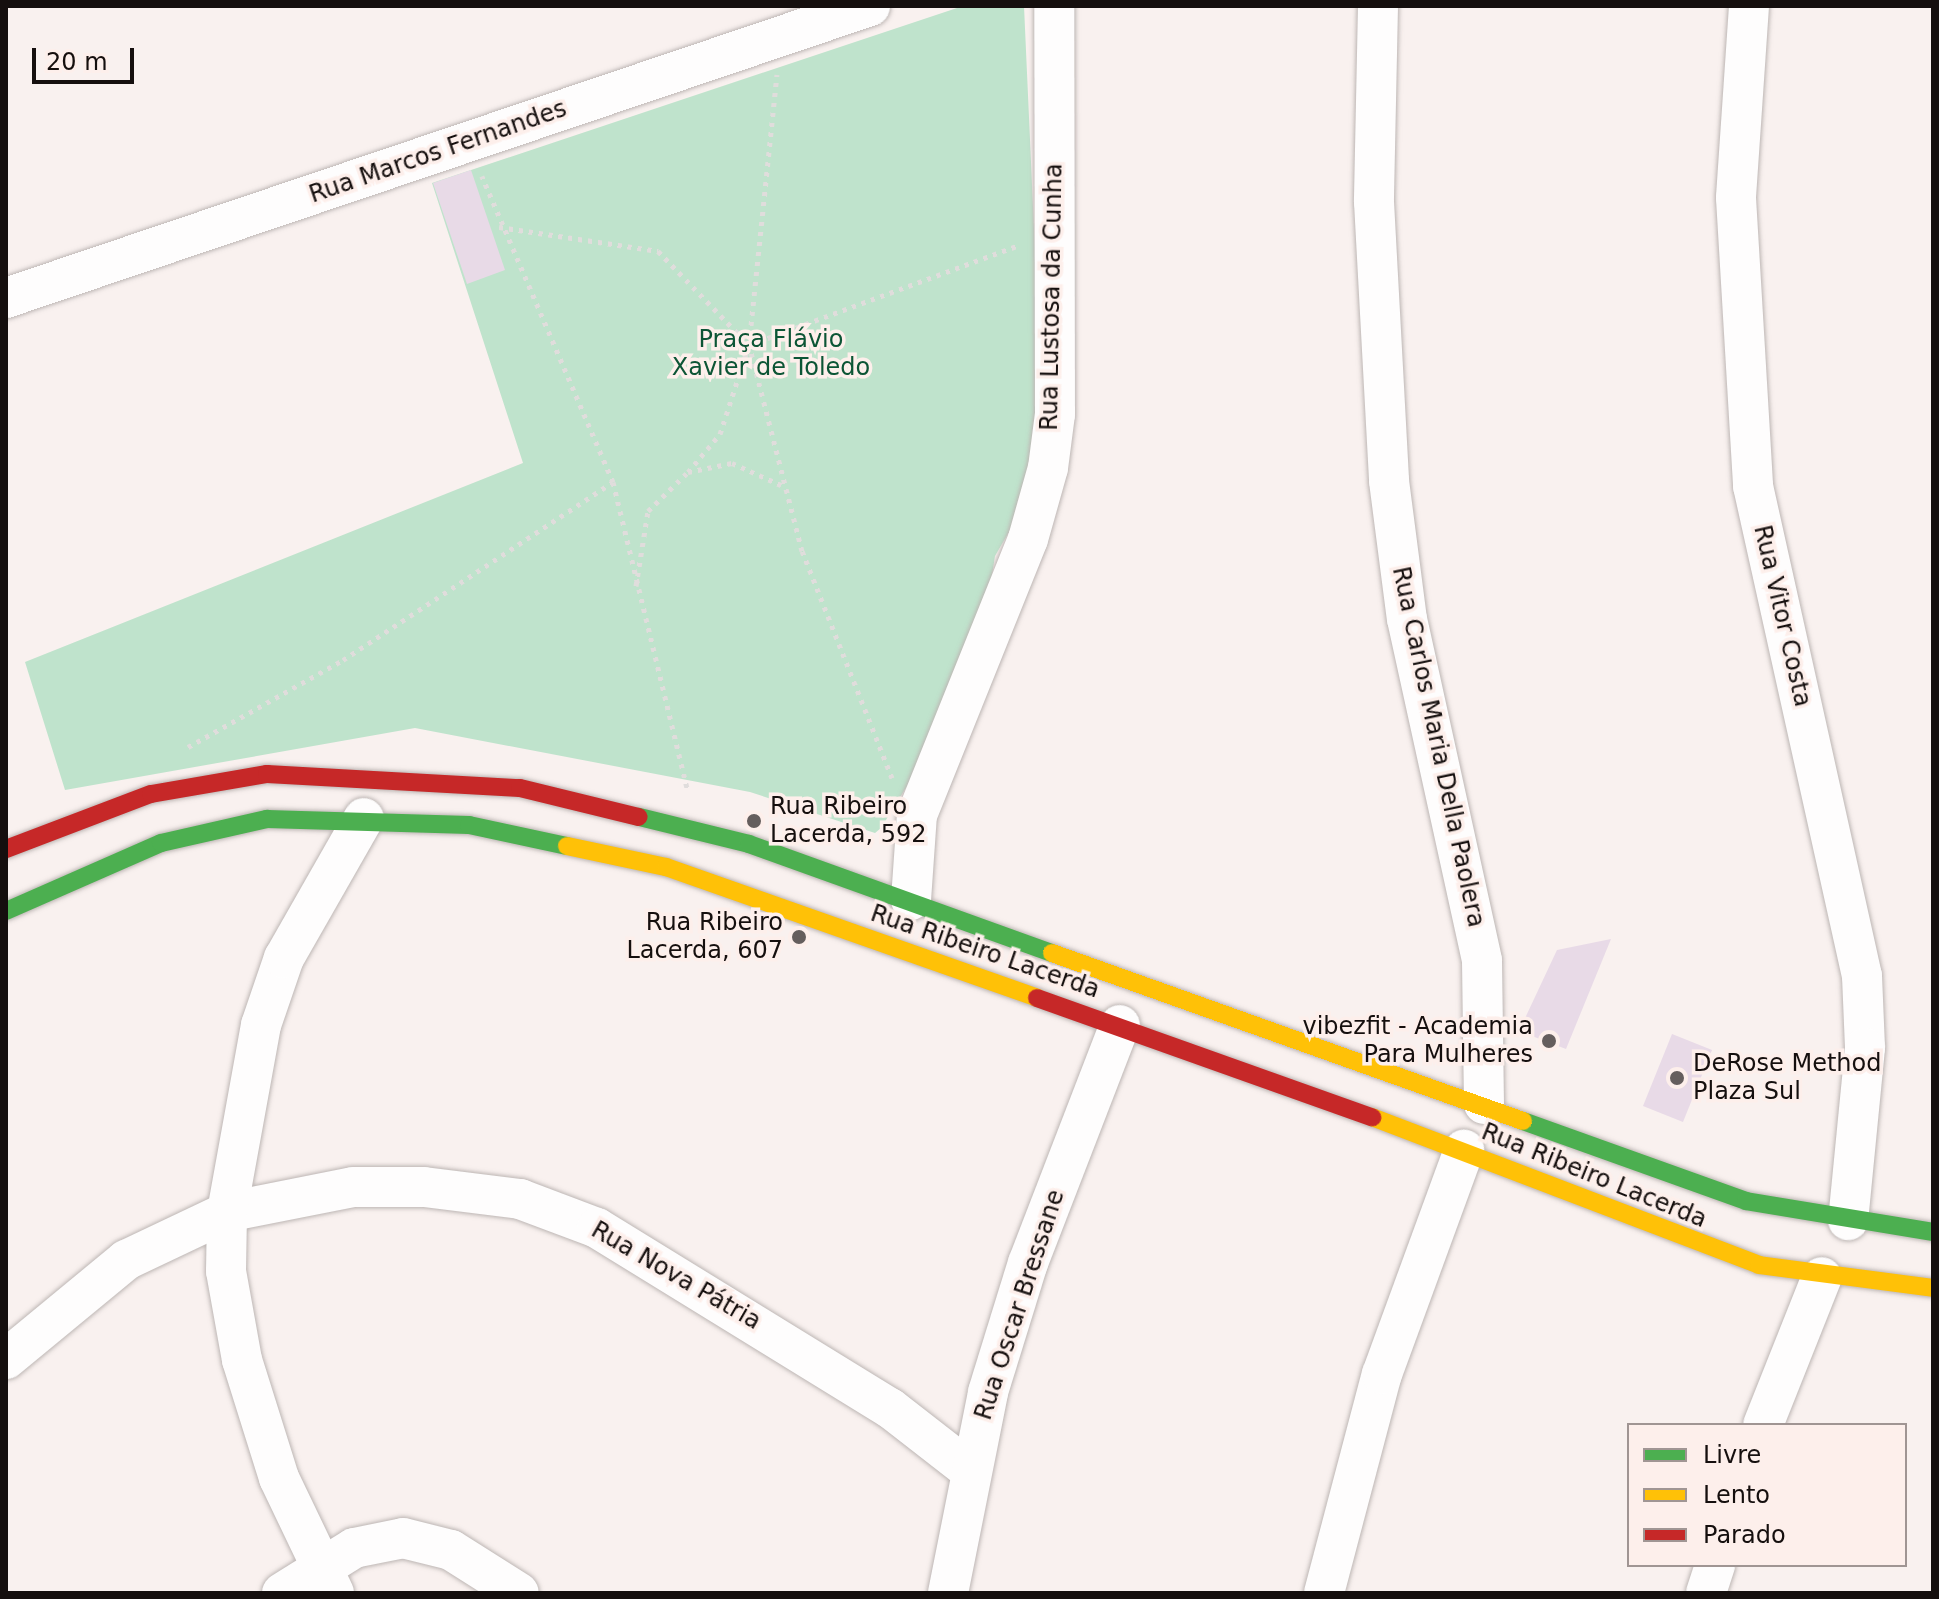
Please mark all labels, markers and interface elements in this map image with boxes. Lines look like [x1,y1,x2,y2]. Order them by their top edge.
scale bar [36,32,138,82]
text: 20 m [46,48,108,76]
street label: Rua Marcos Fernandes [306,94,570,210]
street label: Rua Lustosa da Cunha [1035,163,1069,431]
park label: Praça Flávio Xavier de Toledo [672,326,870,382]
street label: Rua Vitor Costa [1747,522,1817,710]
street label: Rua Carlos Maria Della Paolera [1386,564,1490,930]
place label: Rua Ribeiro Lacerda, 592 [770,793,926,849]
marker: Rua Ribeiro Lacerda, 592 [745,812,763,830]
street label: Rua Ribeiro Lacerda [867,899,1103,1005]
place label: Rua Ribeiro Lacerda, 607 [627,909,783,965]
marker: Rua Ribeiro Lacerda, 607 [790,928,808,946]
place label: vibezfit - Academia Para Mulheres [1302,1013,1533,1069]
marker: vibezfit - Academia Para Mulheres [1540,1032,1558,1050]
place label: DeRose Method Plaza Sul [1693,1050,1881,1106]
marker: DeRose Method Plaza Sul [1668,1069,1686,1087]
street label: Rua Ribeiro Lacerda [1477,1118,1711,1234]
street label: Rua Oscar Bressane [969,1186,1071,1424]
street label: Rua Nova Pátria [586,1216,766,1336]
legend [1627,1423,1907,1567]
text: Livre [1703,1441,1761,1469]
text: Lento [1703,1481,1770,1509]
text: Parado [1703,1521,1786,1549]

